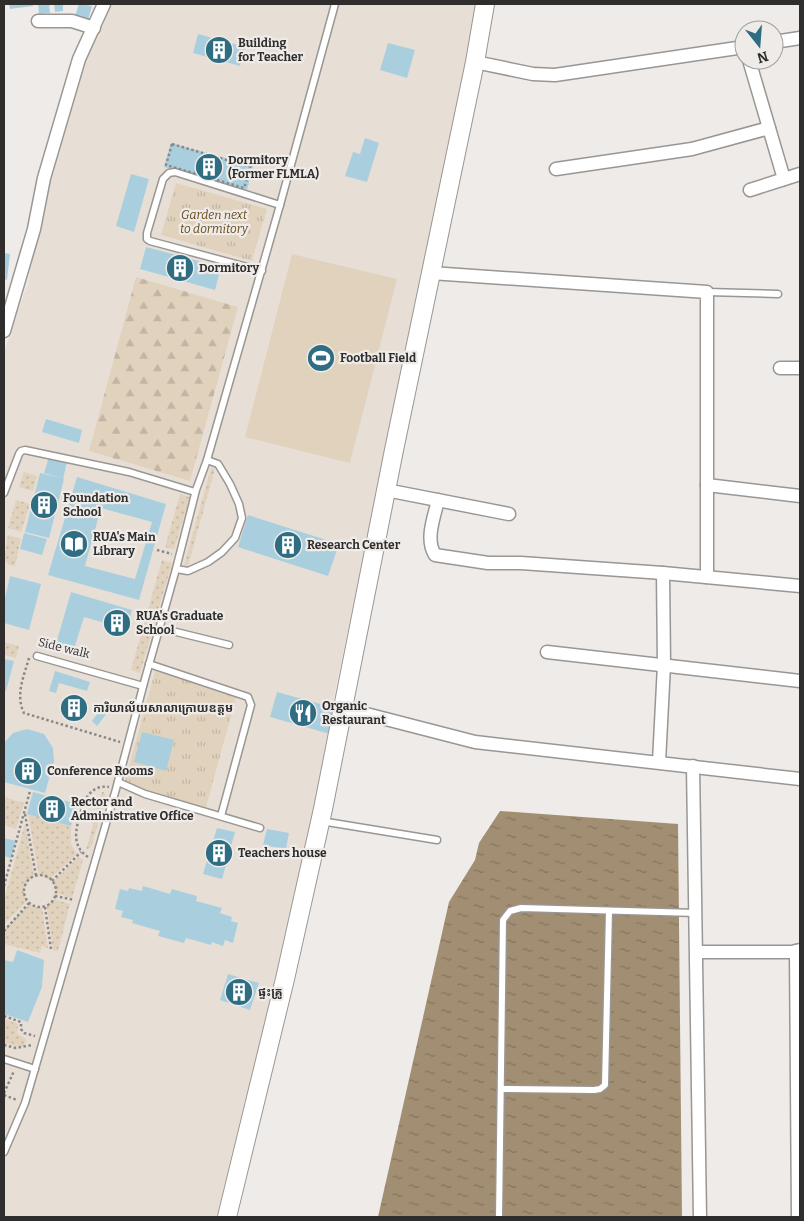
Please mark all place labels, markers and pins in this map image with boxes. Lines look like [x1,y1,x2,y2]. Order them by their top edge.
building icon: Building for Teacher [204,35,234,65]
place label: Building for Teacher [238,36,304,64]
building icon: Dormitory (Former FLMLA) [194,152,224,182]
place label: Dormitory (Former FLMLA) [228,153,319,181]
building icon: Dormitory [165,253,195,283]
place label: Dormitory [199,261,260,275]
sports icon: Football Field [306,343,336,373]
place label: Football Field [340,351,417,365]
building icon: Foundation School [29,490,59,520]
place label: Foundation School [63,491,129,519]
library icon: RUA's Main Library [59,529,89,559]
place label: RUA's Main Library [93,530,156,558]
building icon: Research Center [273,530,303,560]
place label: Research Center [307,538,401,552]
building icon: RUA's Graduate School [102,608,132,638]
place label: RUA's Graduate School [136,609,224,637]
building icon: ការិយាល័យសាលាក្រោយឧត្តម [59,693,89,723]
restaurant icon: Organic Restaurant [288,698,318,728]
place label: Organic Restaurant [322,699,386,727]
place label: ការិយាល័យសាលាក្រោយឧត្តម [93,701,233,715]
building icon: Conference Rooms [13,756,43,786]
place label: Conference Rooms [47,764,154,778]
building icon: Rector and Administrative Office [37,794,67,824]
place label: Rector and Administrative Office [71,795,194,823]
building icon: Teachers house [204,838,234,868]
place label: Teachers house [238,846,327,860]
building icon: ផ្ទះគ្រូ [224,977,254,1007]
place label: ផ្ទះគ្រូ [258,985,283,1000]

